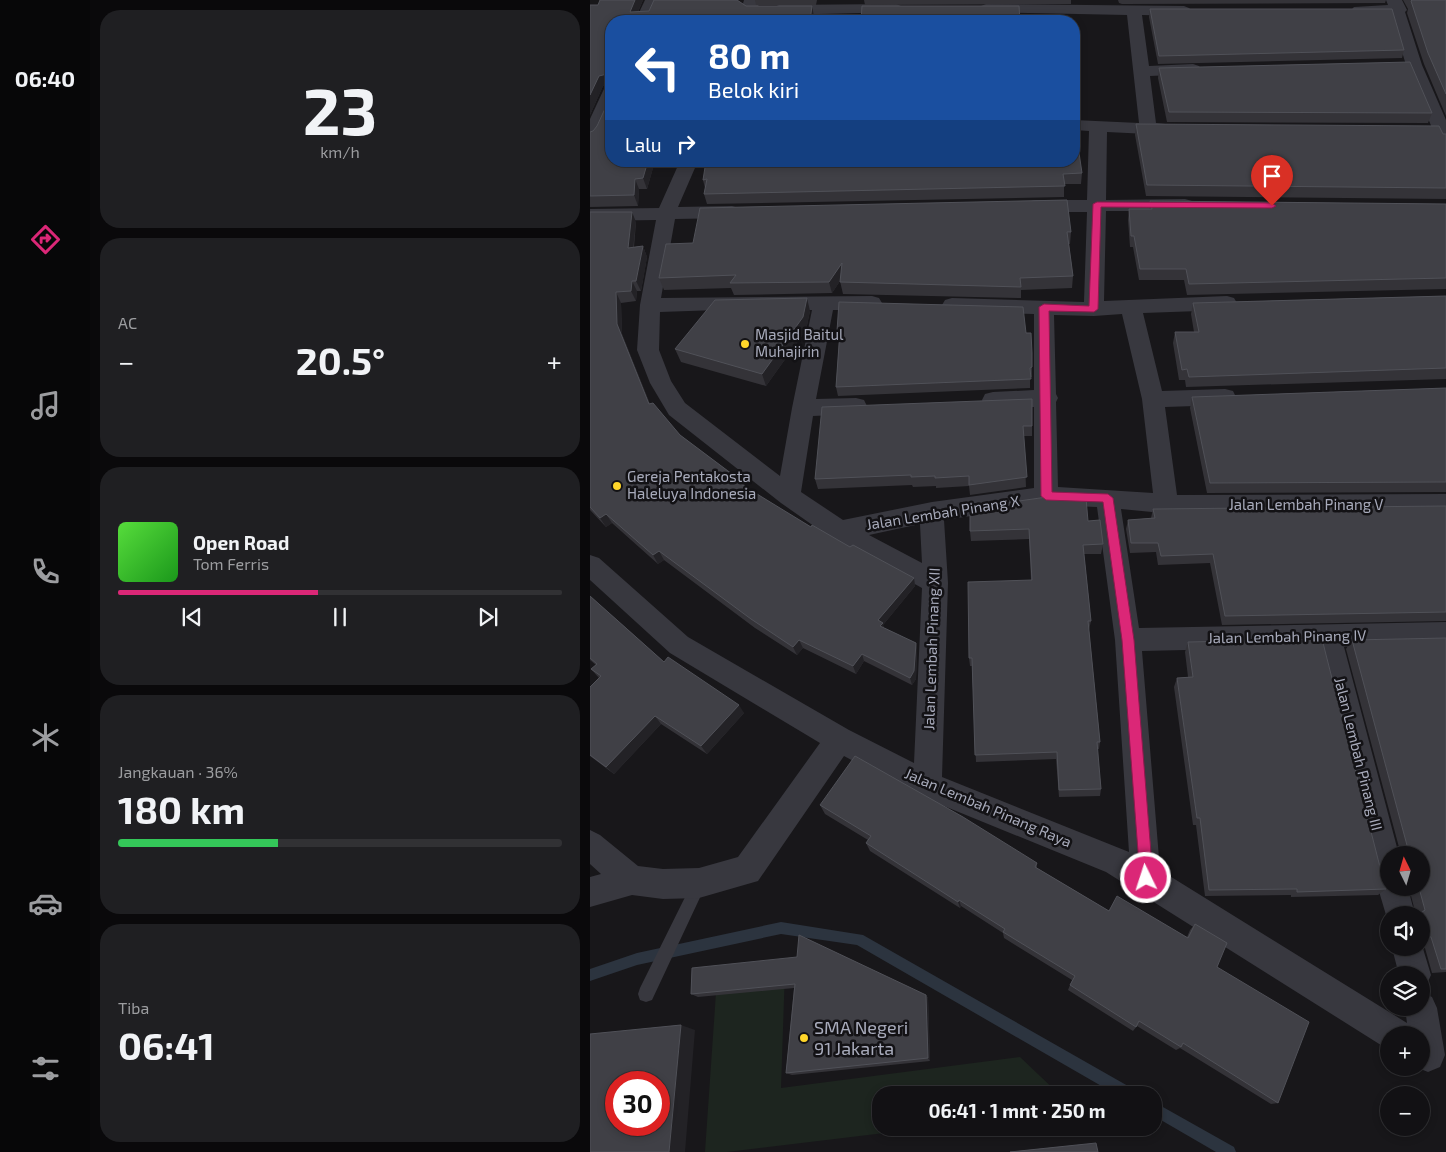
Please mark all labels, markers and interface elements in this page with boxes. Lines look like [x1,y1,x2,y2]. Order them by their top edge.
text: 80 m [708,34,790,76]
icon: left [625,35,690,100]
text: 06:40 [15,65,75,91]
text: 23 [303,70,377,148]
text: Belok kiri [708,76,799,102]
icon: right [672,130,700,158]
text: Lalu [625,133,662,156]
text: km/h [320,142,360,161]
pin [1251,155,1293,206]
icon: arrive [1258,162,1286,190]
icon: directions [28,222,63,257]
text: AC [118,313,137,332]
place label: Masjid Baitul Muhajirin [755,325,844,361]
text: 20.5° [296,337,385,383]
marker: Masjid Baitul Muhajirin [739,338,751,350]
text: − [118,344,134,378]
text: + [547,344,562,378]
icon: music [28,388,63,423]
place label: Gereja Pentakosta Haleluya Indonesia [627,467,756,502]
marker: Gereja Pentakosta Haleluya Indonesia [611,480,623,492]
street label: Jalan Lembah Pinang X [865,491,1021,533]
street label: Jalan Lembah Pinang V [1229,495,1383,513]
text: Open Road [193,531,289,554]
icon: phone [28,554,63,589]
text: Tom Ferris [193,554,269,573]
street label: Jalan Lembah Pinang XII [919,567,943,731]
icon: previous [178,603,206,631]
icon: pause [326,603,354,631]
icon: next [474,603,502,631]
street label: Jalan Lembah Pinang IV [1207,626,1367,646]
street label: Jalan Lembah Pinang III [1331,675,1387,832]
icon: climate [28,720,63,755]
text: Jangkauan · 36% [118,762,238,781]
street label: Jalan Lembah Pinang Raya [902,764,1074,850]
text: 180 km [118,786,245,832]
north arrow [1380,846,1430,896]
map controls [1380,846,1430,1136]
position arrow [1119,851,1171,903]
icon: car [28,886,63,921]
button: sound [1380,906,1430,956]
button: layers [1380,966,1430,1016]
text: Tiba [118,998,149,1017]
place label: SMA Negeri 91 Jakarta [814,1016,908,1059]
text: 06:41 [118,1022,215,1068]
button: + [1380,1026,1430,1076]
marker: SMA Negeri 91 Jakarta [798,1032,810,1044]
icon: filters [28,1051,63,1086]
speed limit sign: 30 [605,1071,670,1136]
button: − [1380,1086,1430,1136]
text: 06:41 · 1 mnt · 250 m [929,1099,1105,1122]

